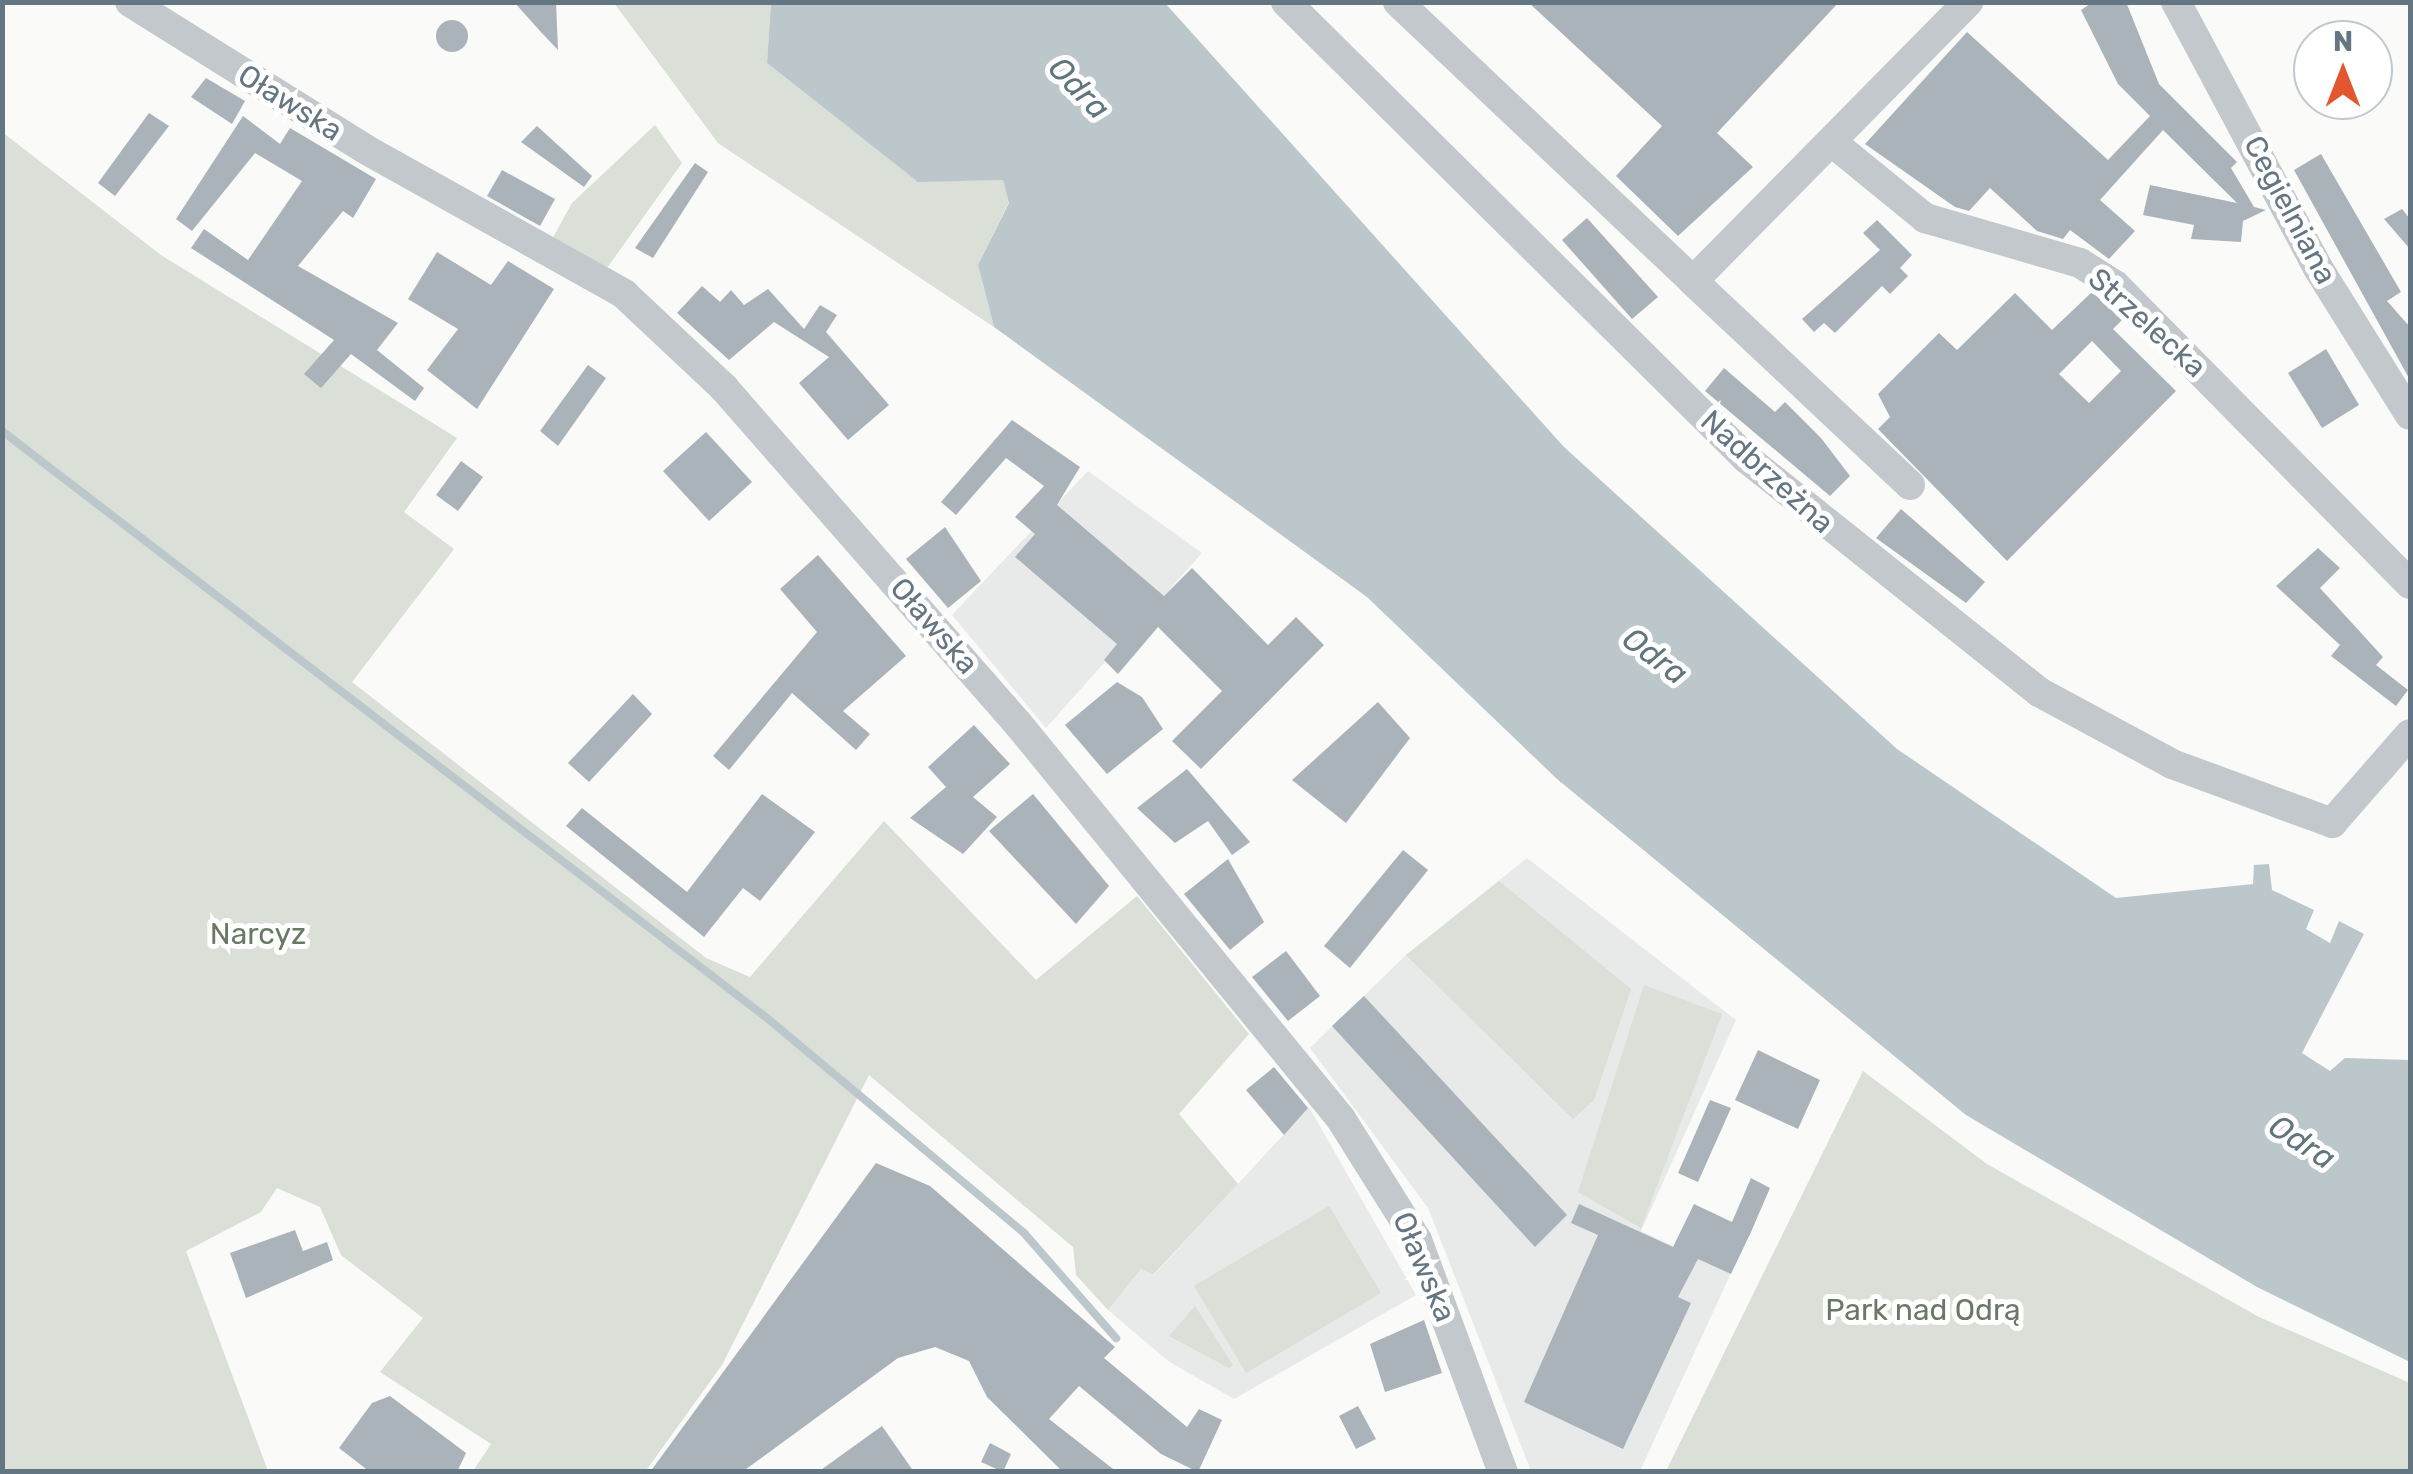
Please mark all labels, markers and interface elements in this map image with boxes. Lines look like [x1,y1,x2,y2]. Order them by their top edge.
north arrow [2293,20,2393,120]
text: N [2333,25,2353,58]
water label: Odra [1040,49,1118,127]
street label: Oławska [231,57,349,149]
street label: Cegielniana [2236,130,2344,290]
street label: Strzelecka [2081,261,2213,385]
street label: Nadbrzeżna [1693,403,1841,541]
street label: Oławska [882,570,986,682]
water label: Odra [1615,619,1695,693]
park label: Narcyz [210,916,306,952]
water label: Odra [2261,1106,2343,1178]
street label: Oławska [1385,1207,1463,1327]
park label: Park nad Odrą [1825,1292,2021,1328]

